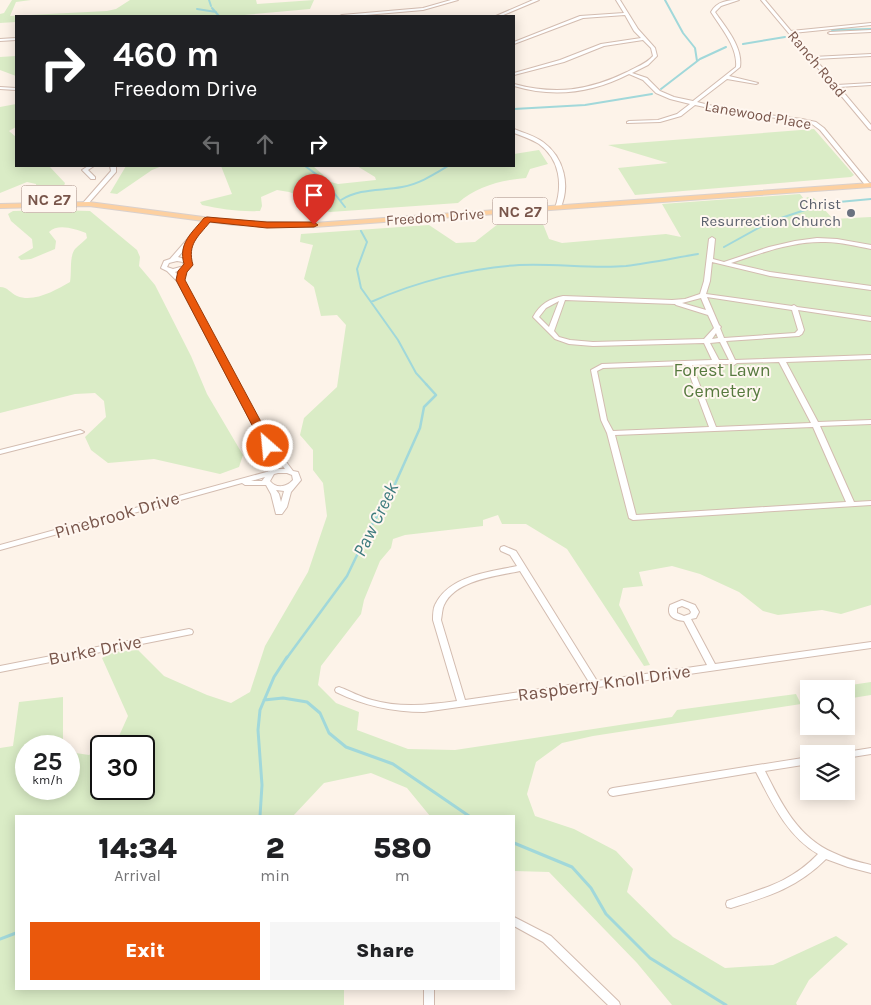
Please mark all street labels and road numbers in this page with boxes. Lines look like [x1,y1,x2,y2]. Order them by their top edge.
street label: Ranch Road [784,27,850,101]
street label: Lanewood Place [703,97,813,133]
road number: NC 27 [22,185,76,212]
road number: NC 27 [492,198,548,225]
street label: Freedom Drive [385,205,485,229]
street label: Pinebrook Drive [52,487,182,543]
street label: Burke Drive [47,630,143,670]
street label: Raspberry Knoll Drive [516,660,692,706]

